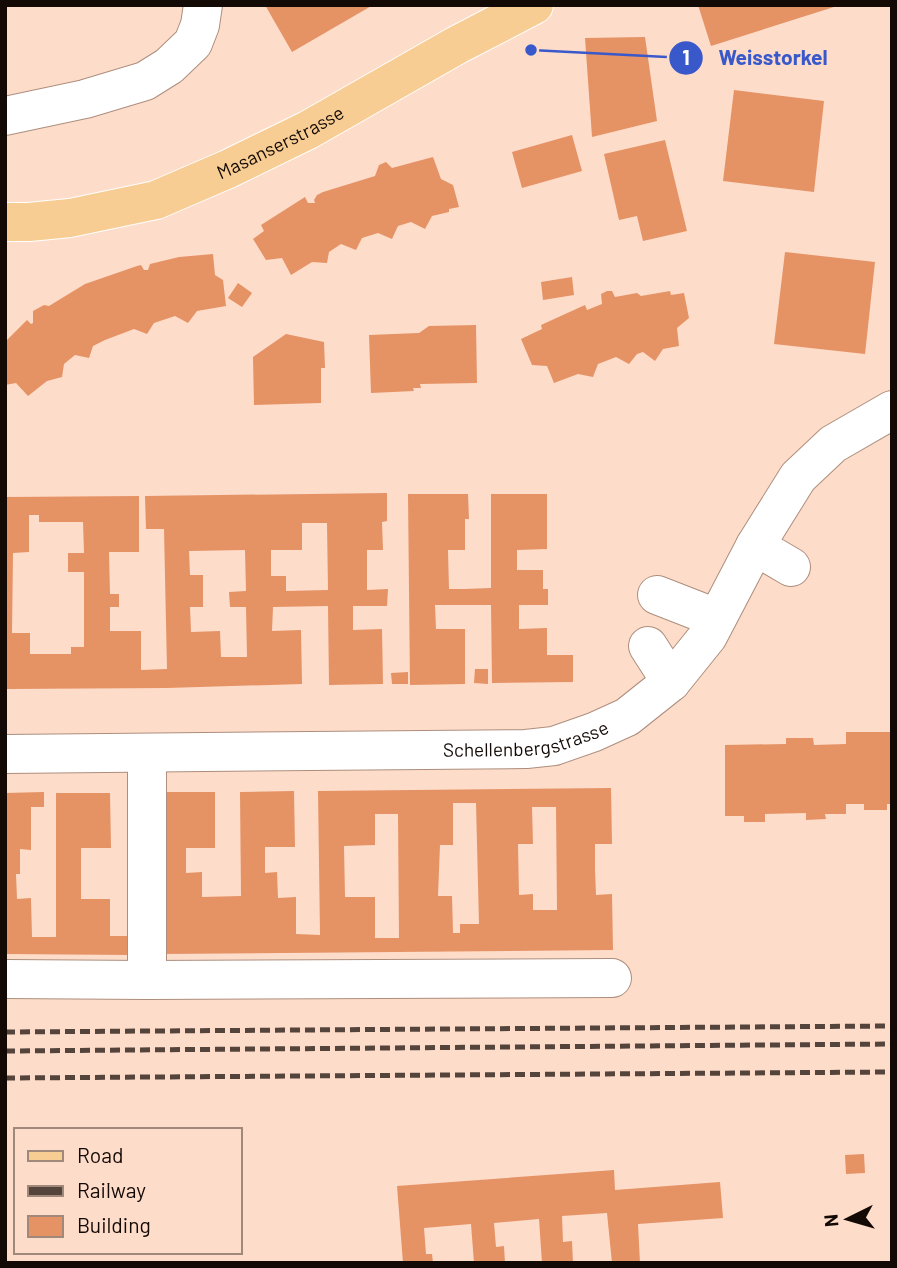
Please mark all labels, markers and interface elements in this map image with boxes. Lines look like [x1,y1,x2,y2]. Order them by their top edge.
callout: Weisstorkel [669,37,841,79]
text: 1 [682,44,690,69]
text: Weisstorkel [718,44,828,69]
street label: Masanserstrasse [213,100,348,184]
street label: Schellenbergstrasse [443,715,612,761]
legend [14,1128,242,1254]
text: Road [77,1142,123,1167]
text: Railway [77,1177,146,1202]
north arrow [813,1184,883,1254]
text: Building [77,1212,151,1237]
text: N [819,1213,843,1228]

